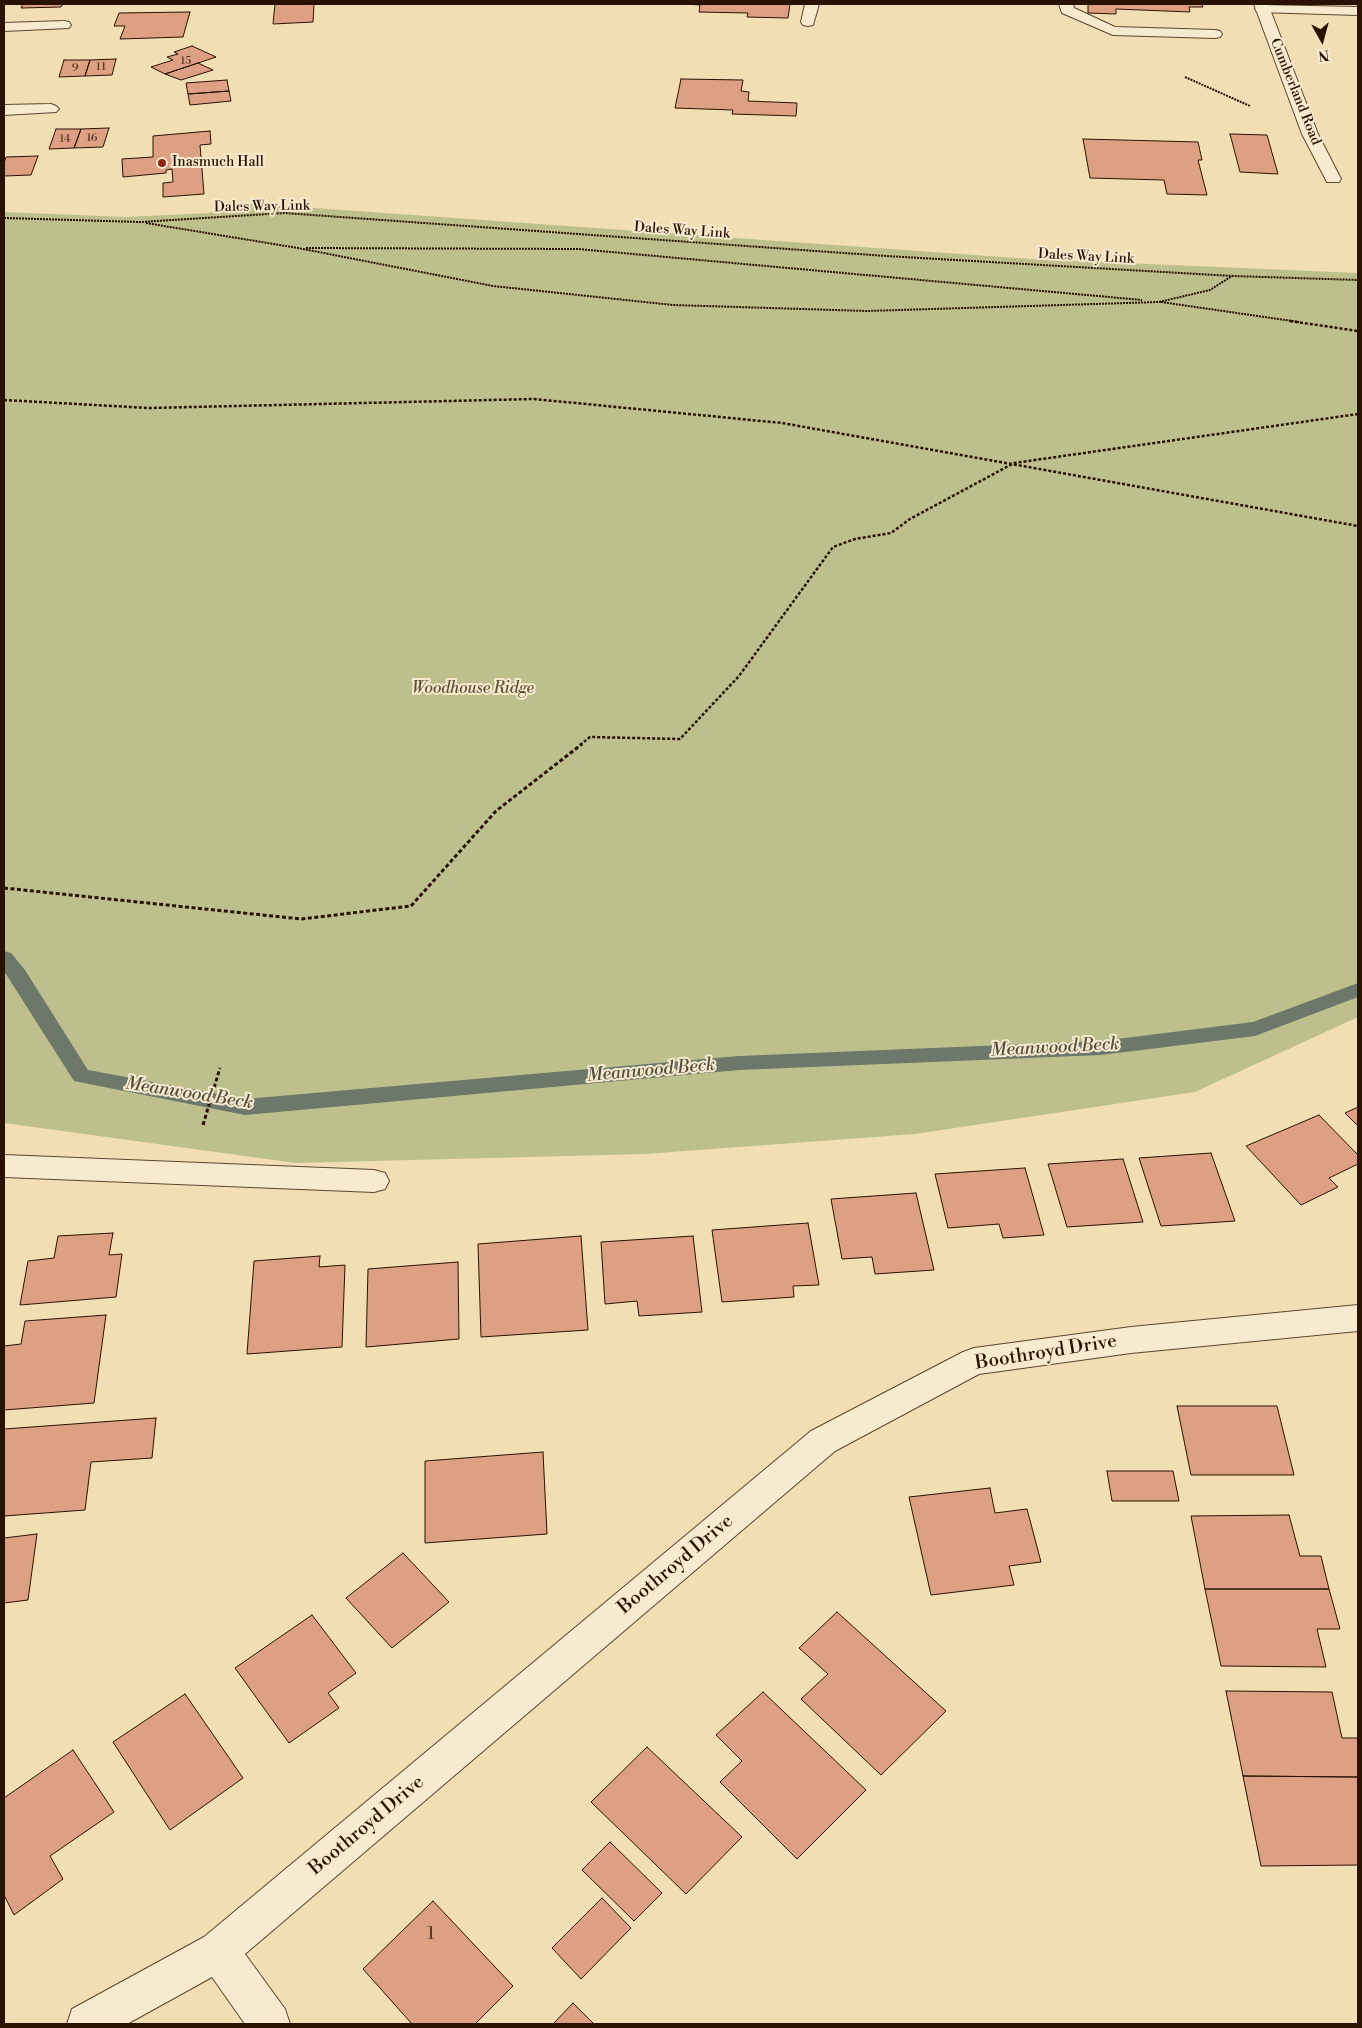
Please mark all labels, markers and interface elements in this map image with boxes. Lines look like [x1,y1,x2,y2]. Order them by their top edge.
north arrow [1297,15,1347,65]
street label: Cumberland Road [1266,36,1324,148]
text: N [1317,45,1330,64]
house number: 15 [181,54,191,68]
house number: 11 [96,60,106,74]
house number: 9 [72,61,78,75]
house number: 16 [86,131,98,145]
house number: 14 [60,132,70,146]
place label: Inasmuch Hall [172,155,264,171]
marker: Inasmuch Hall [156,157,168,169]
street label: Dales Way Link [214,198,310,216]
street label: Dales Way Link [633,219,731,243]
street label: Dales Way Link [1038,246,1134,268]
park label: Woodhouse Ridge [412,679,534,699]
water label: Meanwood Beck [990,1034,1120,1062]
water label: Meanwood Beck [586,1055,716,1087]
water label: Meanwood Beck [124,1073,254,1115]
street label: Boothroyd Drive [974,1331,1118,1375]
street label: Boothroyd Drive [614,1510,738,1620]
street label: Boothroyd Drive [305,1771,429,1881]
house number: 1 [428,1925,434,1945]

